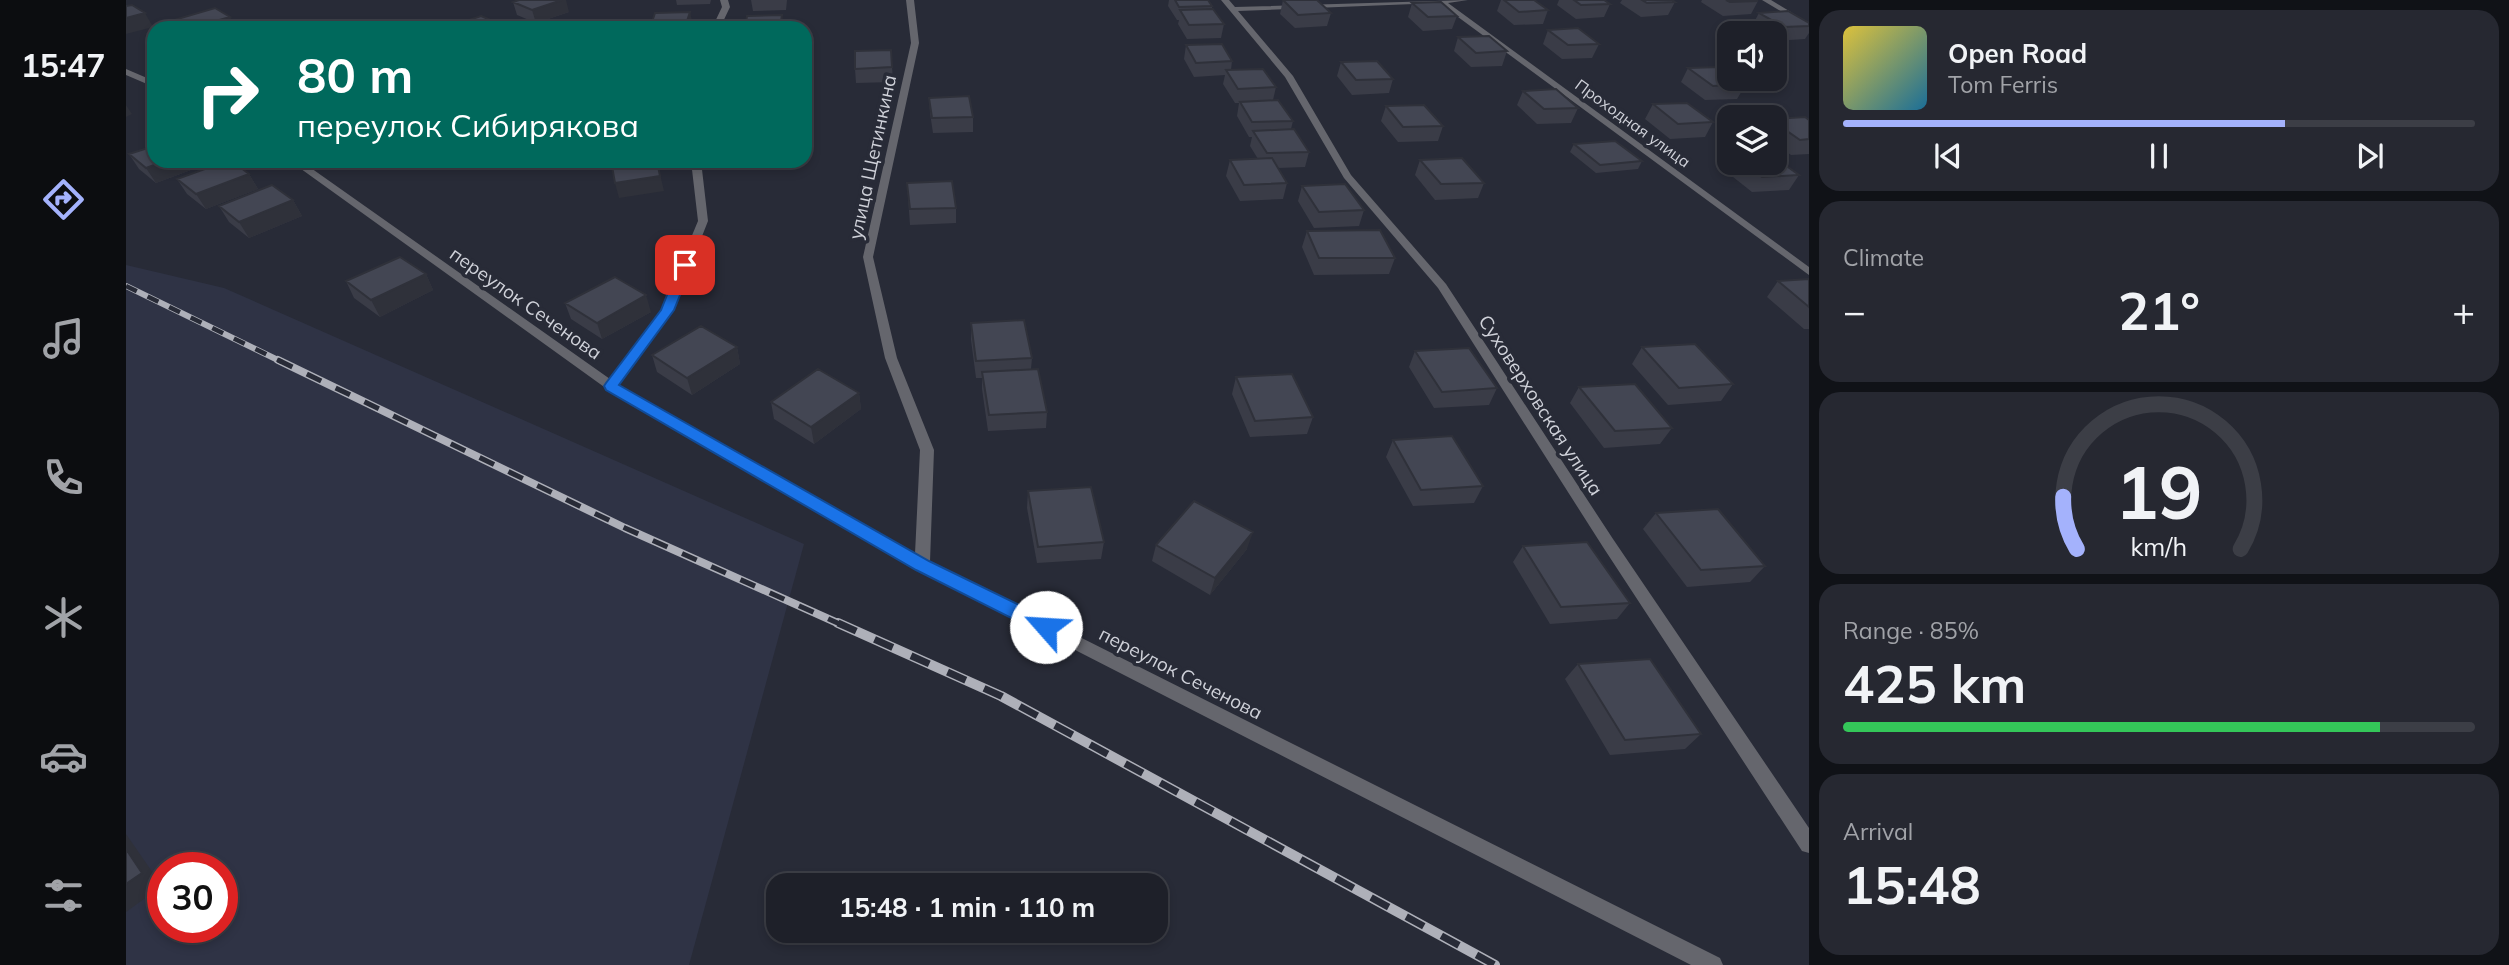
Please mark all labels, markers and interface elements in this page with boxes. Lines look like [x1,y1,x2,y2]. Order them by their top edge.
map controls [1717,21,1787,175]
button: sound [1717,21,1787,91]
text: Open Road [1948,37,2087,70]
text: 80 m [297,44,413,105]
text: 15:47 [21,45,105,85]
icon: right [182,49,273,140]
text: Tom Ferris [1948,70,2058,99]
street label: улица Щетинкина [843,72,901,242]
street label: Проходная улица [1571,74,1695,172]
text: переулок Сибирякова [297,105,639,145]
button: layers [1717,105,1787,175]
icon: previous [1929,137,1967,175]
icon: pause [2140,137,2178,175]
icon: next [2351,137,2389,175]
icon: directions [39,175,88,224]
pin [655,235,715,295]
street label: переулок Сеченова [445,242,607,364]
text: Climate [1843,243,1924,272]
icon: arrive [666,246,704,284]
text: 21° [2118,278,2200,343]
text: − [1843,287,1866,335]
text: + [2452,287,2475,335]
street label: Суховерховская улица [1474,310,1608,500]
icon: music [39,314,88,363]
text: 19 [2115,446,2203,537]
icon: phone [39,453,88,502]
text: km/h [2131,530,2187,561]
position arrow [1009,590,1083,664]
icon: climate [39,593,88,642]
text: Range · 85% [1843,616,1979,645]
street label: переулок Сеченова [1095,621,1267,725]
text: 425 km [1843,651,2026,716]
icon: car [39,732,88,781]
text: Arrival [1843,817,1913,846]
speed limit sign: 30 [147,852,238,943]
text: 15:48 [1843,852,1981,917]
icon: filters [39,871,88,920]
text: 15:48 · 1 min · 110 m [839,891,1095,924]

